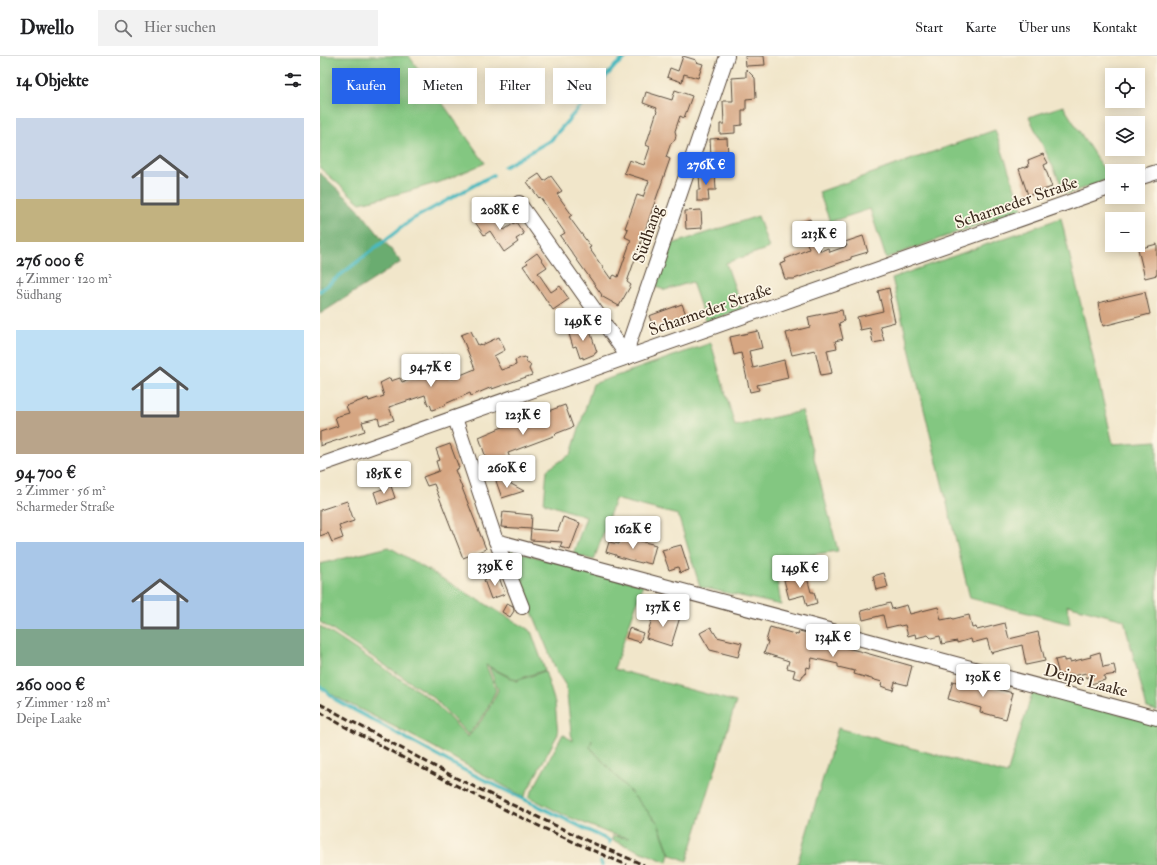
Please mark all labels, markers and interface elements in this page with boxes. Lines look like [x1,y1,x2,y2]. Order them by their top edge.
search box [98,10,378,46]
text: Dwello [20,16,74,40]
icon: search [112,17,134,39]
text: Hier suchen [144,18,216,37]
text: Start [915,19,943,36]
text: Karte [965,19,996,36]
text: Über uns [1018,19,1070,36]
text: Kontakt [1092,19,1137,36]
chip: Kaufen [332,68,400,104]
chip: Mieten [408,68,477,104]
chip: Filter [485,68,545,104]
chip: Neu [553,68,606,104]
map controls [1105,68,1145,252]
button: locate [1105,68,1145,108]
icon: filters [282,69,304,91]
text: 14 Objekte [16,70,89,91]
button: layers [1105,116,1145,156]
icon: home [124,144,196,216]
pin: 276K € [673,152,739,186]
text: 276K € [687,157,725,173]
button: + [1105,164,1145,204]
street label: Scharmeder Straße [952,172,1080,233]
pin: 208K € [467,197,533,231]
text: 208K € [481,202,519,218]
street label: Südhang [628,202,667,266]
button: − [1105,212,1145,252]
pin: 213K € [786,221,852,255]
text: 213K € [801,226,837,242]
text: 276 000 € [16,250,84,271]
text: 4 Zimmer · 120 m² [16,271,112,287]
street label: Scharmeder Straße [646,279,774,340]
text: Südhang [16,287,62,303]
pin: 149K € [550,308,616,342]
text: 149K € [564,313,602,329]
pin: 94.7K € [394,354,468,388]
icon: home [124,356,196,428]
text: 94.7K € [410,359,452,375]
pin: 123K € [490,402,556,436]
text: 123K € [505,407,541,423]
pin: 260K € [474,455,540,489]
text: 260K € [487,460,527,476]
pin: 185K € [351,461,417,495]
text: 94 700 € [16,462,76,483]
text: 185K € [366,466,402,482]
text: 2 Zimmer · 56 m² [16,483,106,499]
text: Scharmeder Straße [16,499,114,515]
pin: 162K € [600,516,666,550]
text: 162K € [614,521,652,537]
pin: 339K € [462,553,528,587]
pin: 149K € [767,555,833,589]
text: 339K € [477,558,513,574]
text: 149K € [781,560,819,576]
icon: home [124,568,196,640]
pin: 137K € [630,594,696,628]
text: 137K € [645,599,681,615]
pin: 134K € [800,624,866,658]
text: 134K € [815,629,851,645]
street label: Deipe Laake [1041,659,1130,703]
pin: 130K € [950,664,1016,698]
text: 130K € [965,669,1001,685]
text: 260 000 € [16,674,85,695]
text: 5 Zimmer · 128 m² [16,695,110,711]
text: Deipe Laake [16,711,82,727]

